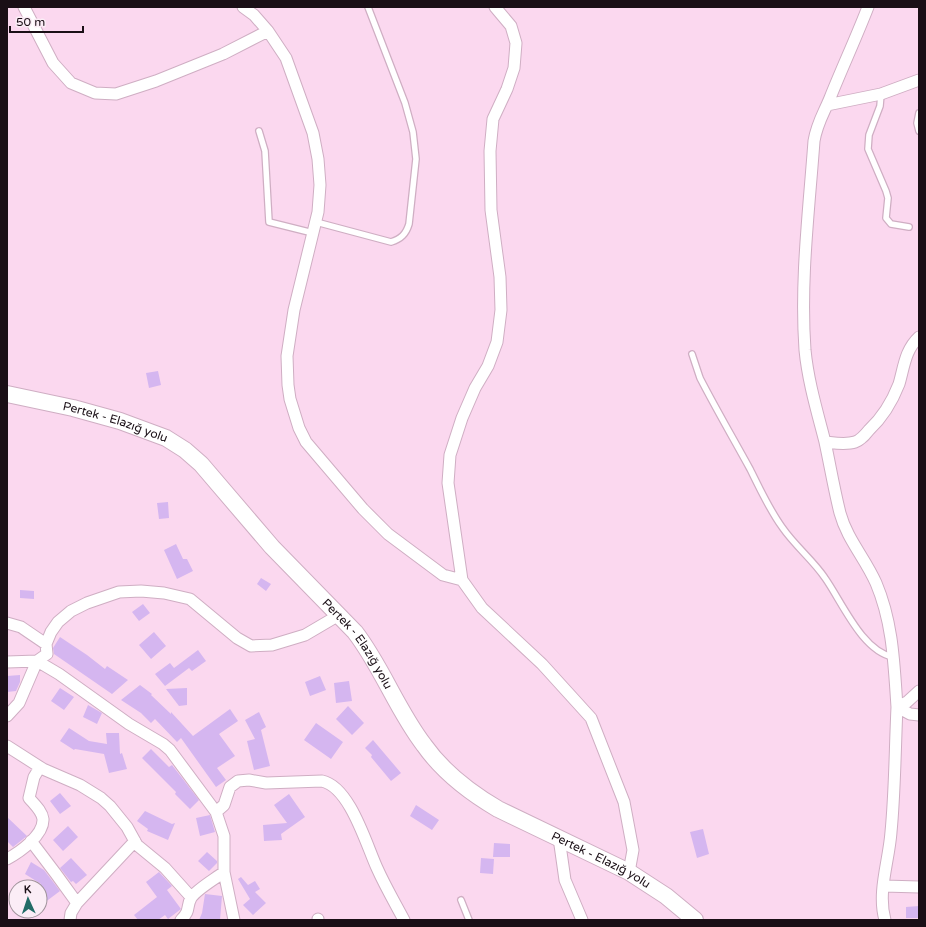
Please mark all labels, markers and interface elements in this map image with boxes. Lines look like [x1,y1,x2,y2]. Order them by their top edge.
scale bar [10,8,83,34]
text: 50 m [16,15,45,29]
street label: Pertek - Elazığ yolu [62,399,170,445]
street label: Pertek - Elazığ yolu [319,596,395,691]
street label: Pertek - Elazığ yolu [549,829,653,891]
north arrow [8,879,48,919]
text: K [23,883,32,896]

